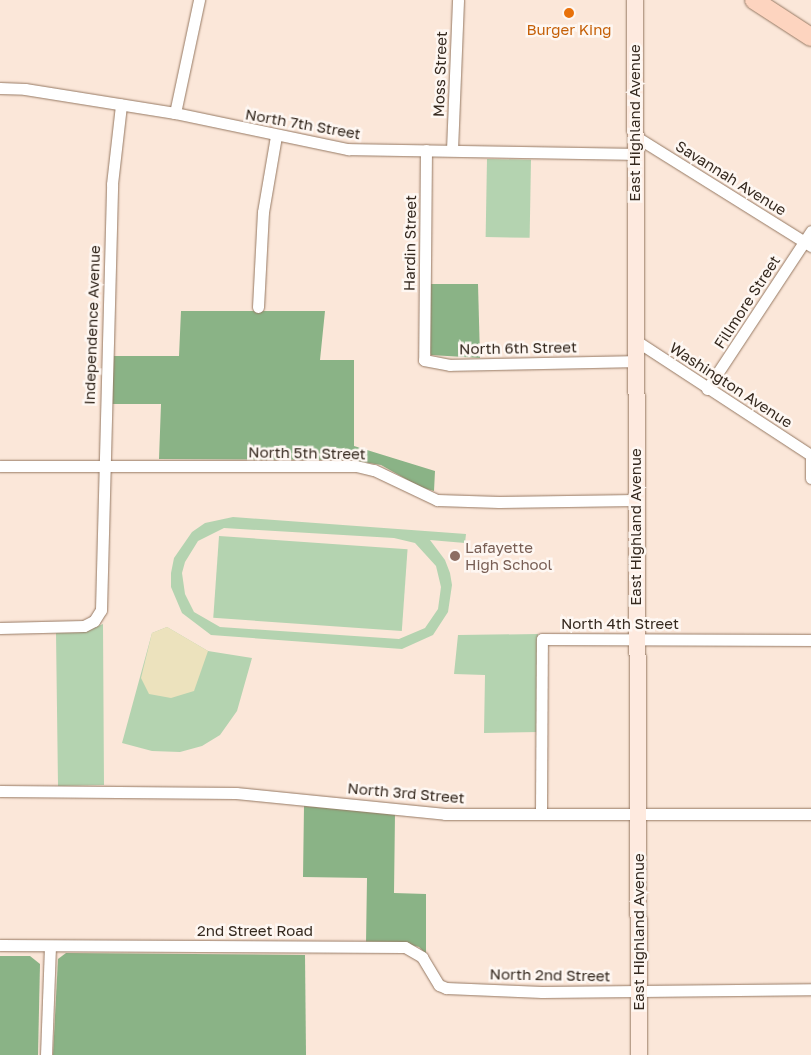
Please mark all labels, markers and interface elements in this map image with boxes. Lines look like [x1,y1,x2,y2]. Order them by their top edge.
marker: Burger King [563,7,575,19]
place label: Burger King [526,21,612,39]
street label: Moss Street [430,31,450,117]
street label: East Highland Avenue [626,44,644,202]
street label: North 7th Street [244,105,362,143]
street label: Savannah Avenue [672,137,790,219]
street label: Hardin Street [400,195,420,291]
street label: Independence Avenue [80,245,104,405]
street label: Fillmore Street [710,252,784,352]
street label: North 6th Street [459,338,577,358]
street label: Washington Avenue [666,339,796,431]
street label: North 5th Street [248,443,366,463]
street label: East Highland Avenue [627,448,645,606]
place label: Lafayette High School [465,538,552,573]
marker: Lafayette High School [449,550,461,562]
street label: North 4th Street [561,615,679,633]
street label: North 3rd Street [347,779,465,807]
street label: East Highland Avenue [630,853,648,1011]
street label: 2nd Street Road [197,922,313,940]
street label: North 2nd Street [489,965,611,985]

